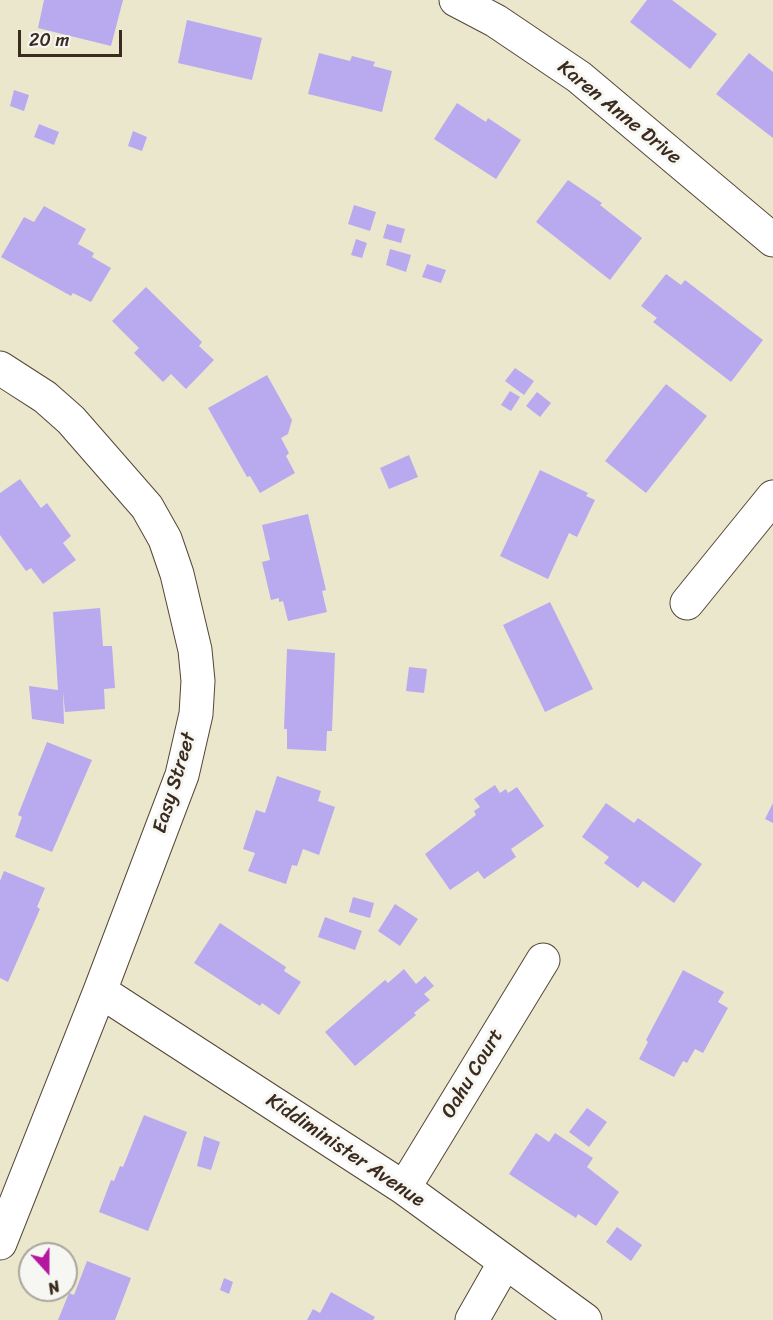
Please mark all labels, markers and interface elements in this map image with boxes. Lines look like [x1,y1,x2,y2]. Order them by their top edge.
scale bar [21,18,124,56]
text: 20 m [29,24,69,56]
street label: Karen Anne Drive [552,56,686,170]
street label: Easy Street [148,730,202,836]
street label: Oahu Court [437,1025,509,1123]
street label: Kiddiminister Avenue [261,1089,429,1213]
north arrow [18,1242,78,1302]
text: N [44,1272,64,1303]

